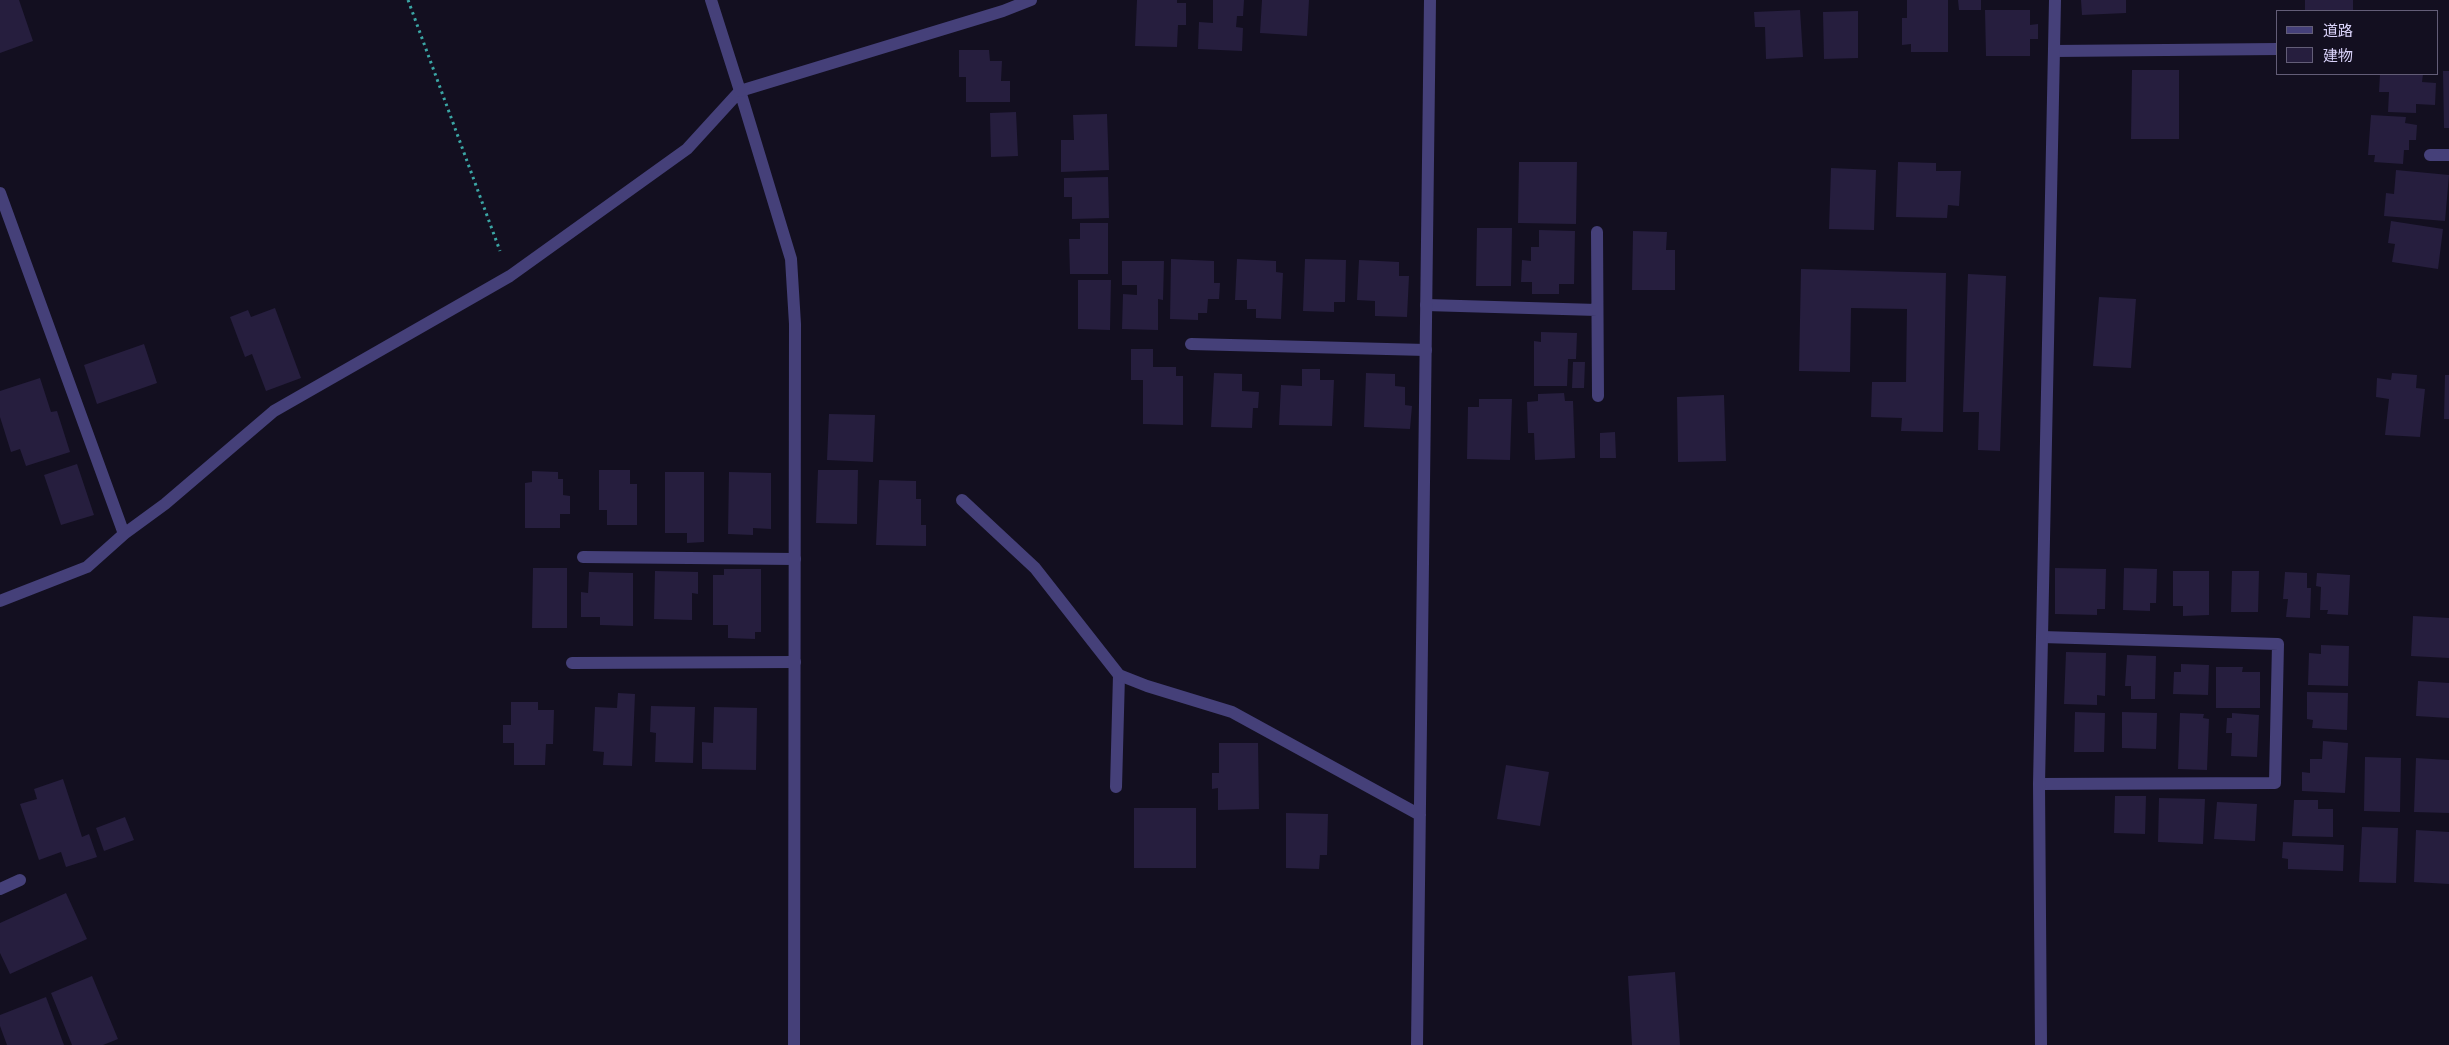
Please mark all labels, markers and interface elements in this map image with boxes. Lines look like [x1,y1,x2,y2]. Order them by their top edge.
legend [2276,10,2439,75]
text: 道路 [2323,22,2353,40]
text: 建物 [2323,47,2353,65]

